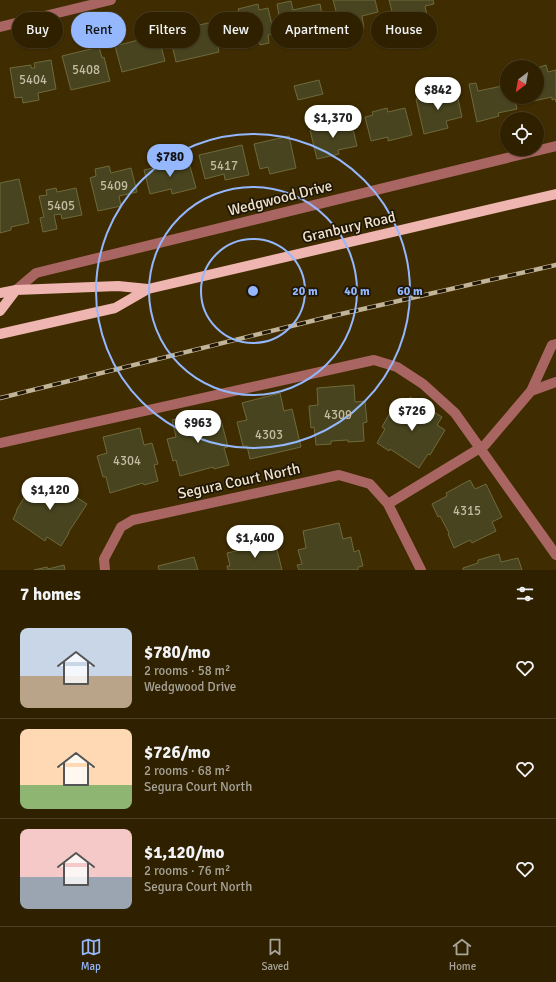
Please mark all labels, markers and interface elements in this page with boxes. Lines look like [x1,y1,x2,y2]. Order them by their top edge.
chip: Buy [12,12,63,48]
chip: Rent [71,12,126,48]
chip: Filters [134,12,200,48]
chip: New [208,12,263,48]
chip: Apartment [271,12,363,48]
chip: House [371,12,437,48]
north arrow [500,60,544,104]
map controls [500,60,544,156]
house number: 5408 [72,62,100,78]
house number: 5404 [19,72,47,88]
pin: $842 [414,77,462,111]
text: $842 [424,82,452,98]
pin: $1,370 [300,105,366,139]
text: $1,370 [314,110,352,126]
button: locate [500,112,544,156]
pin: $780 [146,144,194,178]
text: $780 [156,149,184,165]
house number: 5417 [210,158,238,174]
street label: Wedgwood Drive [226,176,334,220]
house number: 5409 [100,178,128,194]
house number: 5405 [47,198,75,214]
street label: Granbury Road [301,208,397,246]
centre of rings [246,284,260,298]
text: 20 m [292,284,318,299]
text: 40 m [344,284,370,299]
text: 60 m [397,284,423,299]
pin: $726 [388,398,436,432]
text: $726 [398,403,426,419]
house number: 4309 [324,407,352,423]
pin: $963 [174,410,222,444]
text: $963 [184,415,212,431]
house number: 4303 [255,427,283,443]
house number: 4304 [113,453,141,469]
street label: Segura Court North [176,459,302,503]
pin: $1,120 [17,477,83,511]
text: $1,120 [31,482,69,498]
house number: 4315 [453,503,481,519]
pin: $1,400 [222,525,288,559]
text: $1,400 [236,530,274,546]
icon: filters [514,583,536,605]
text: 7 homes [20,584,81,605]
text: $780/mo [144,642,210,663]
icon: home [52,644,100,692]
icon: heart [514,657,536,679]
text: 2 rooms · 58 m² [144,663,230,679]
text: Wedgwood Drive [144,679,236,695]
text: $726/mo [144,742,210,763]
icon: home [52,745,100,793]
icon: heart [514,758,536,780]
text: 2 rooms · 68 m² [144,763,230,779]
text: Segura Court North [144,779,252,795]
text: $1,120/mo [144,842,224,863]
icon: home [52,845,100,893]
icon: heart [514,858,536,880]
text: 2 rooms · 76 m² [144,863,230,879]
text: Segura Court North [144,879,252,895]
tab: Map [80,936,102,973]
tab: Saved [261,936,289,973]
tab: Home [449,936,476,973]

